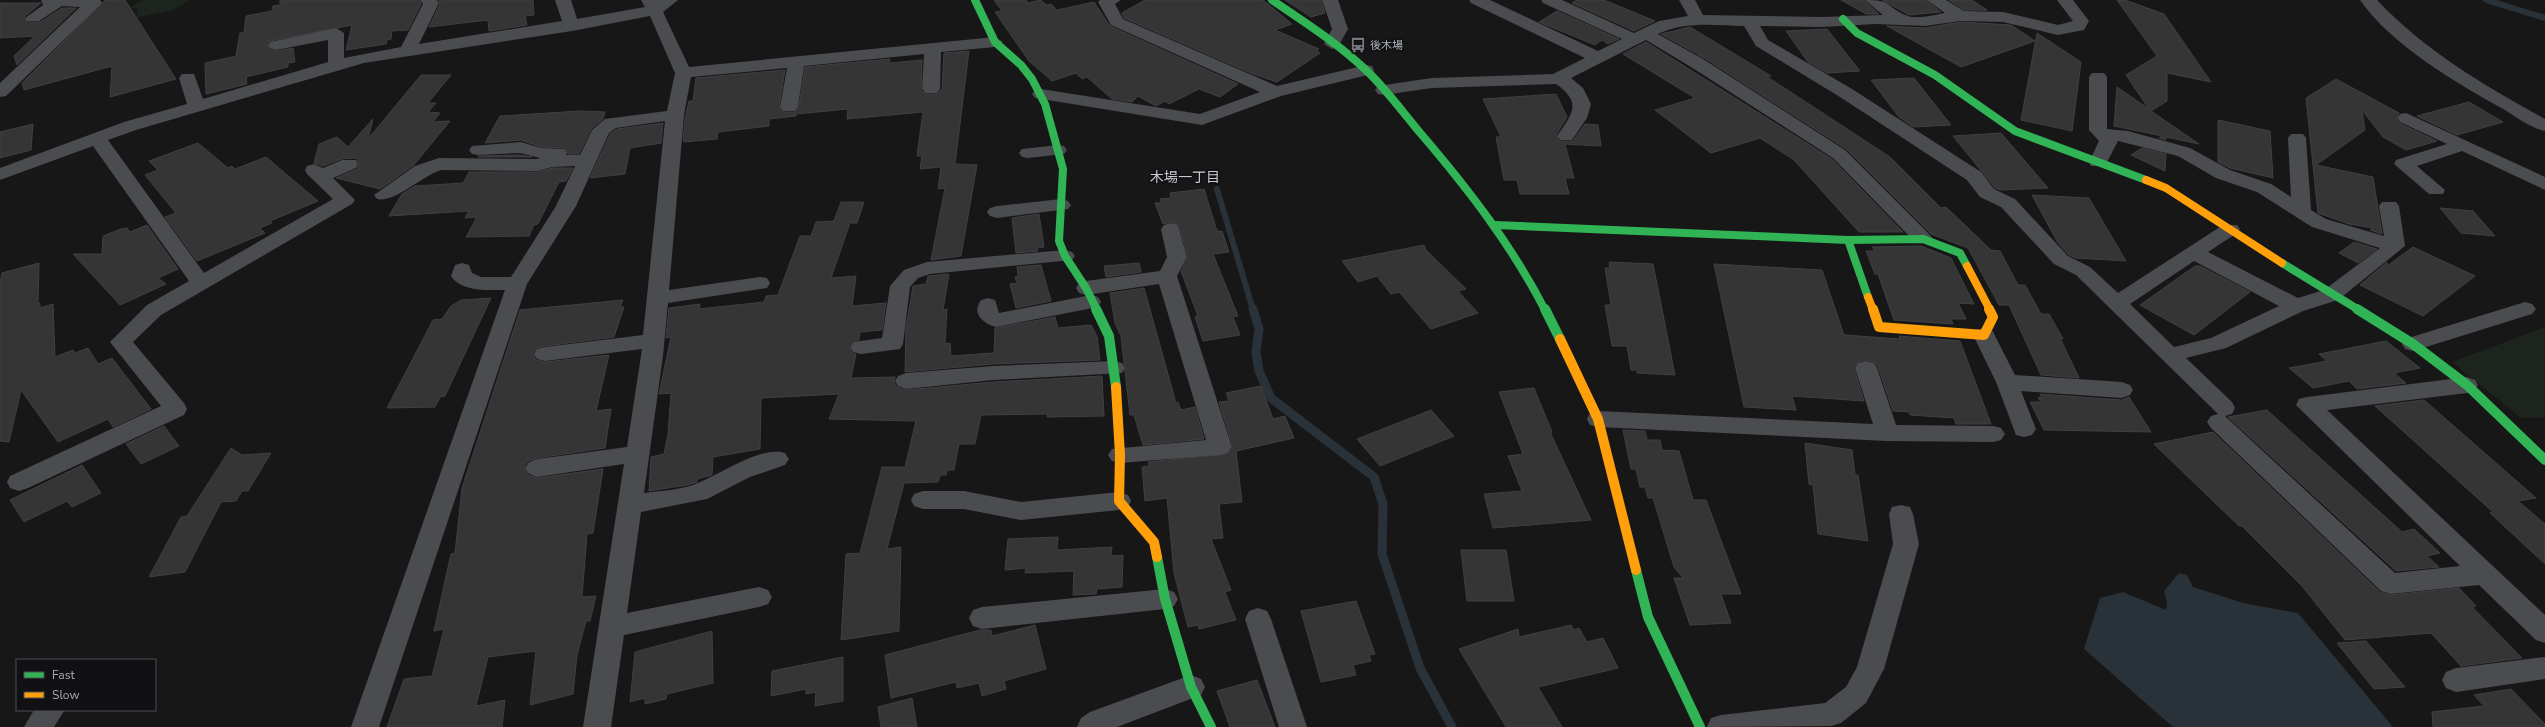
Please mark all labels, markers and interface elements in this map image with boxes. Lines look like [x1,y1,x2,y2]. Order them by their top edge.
bus stop icon: 後木場 [1349,36,1367,54]
place label: 後木場 [1370,38,1403,53]
district label: 木場一丁目 [1150,168,1220,187]
legend [16,659,156,711]
text: Fast [52,667,75,683]
text: Slow [52,687,80,703]

